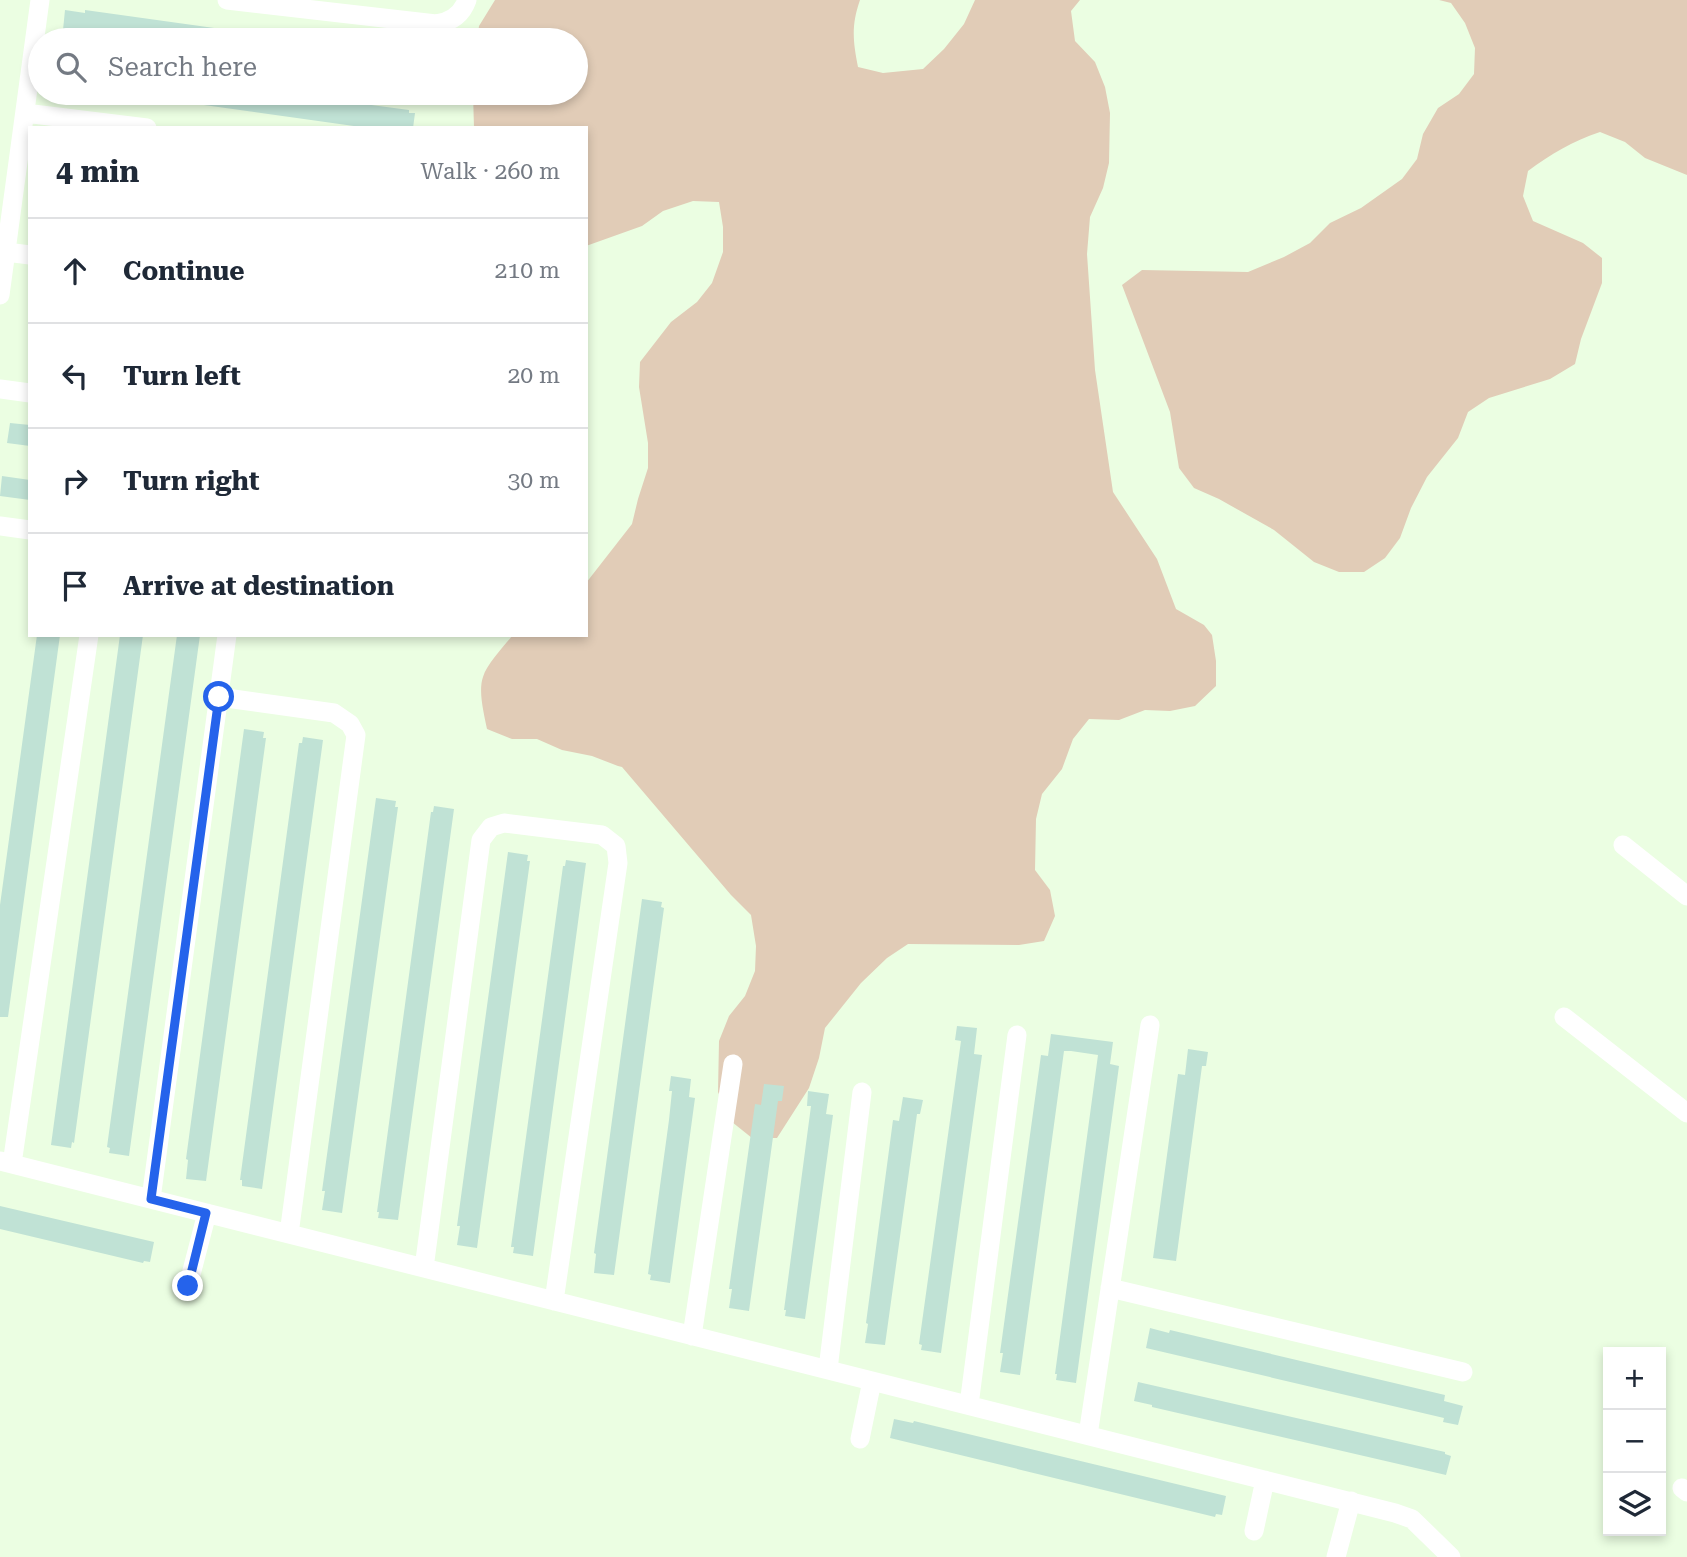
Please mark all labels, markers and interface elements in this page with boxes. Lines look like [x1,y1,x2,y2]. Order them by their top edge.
search box [28,28,588,105]
icon: search [52,48,90,86]
text: Search here [108,52,257,82]
text: 4 min [56,154,139,189]
text: Walk · 260 m [421,158,560,185]
icon: ahead [56,252,94,290]
text: Continue [123,256,245,286]
text: 210 m [495,257,560,284]
icon: left [56,357,94,395]
text: Turn left [123,361,241,391]
text: 20 m [507,362,560,389]
icon: right [56,462,94,500]
text: Turn right [123,466,259,496]
text: 30 m [507,467,560,494]
icon: arrive [56,567,94,605]
text: Arrive at destination [123,571,394,601]
route start [203,681,234,712]
route end [172,1270,203,1301]
map controls [1603,1347,1666,1536]
button: + [1603,1347,1666,1410]
button: − [1603,1410,1666,1473]
button: layers [1603,1473,1666,1536]

